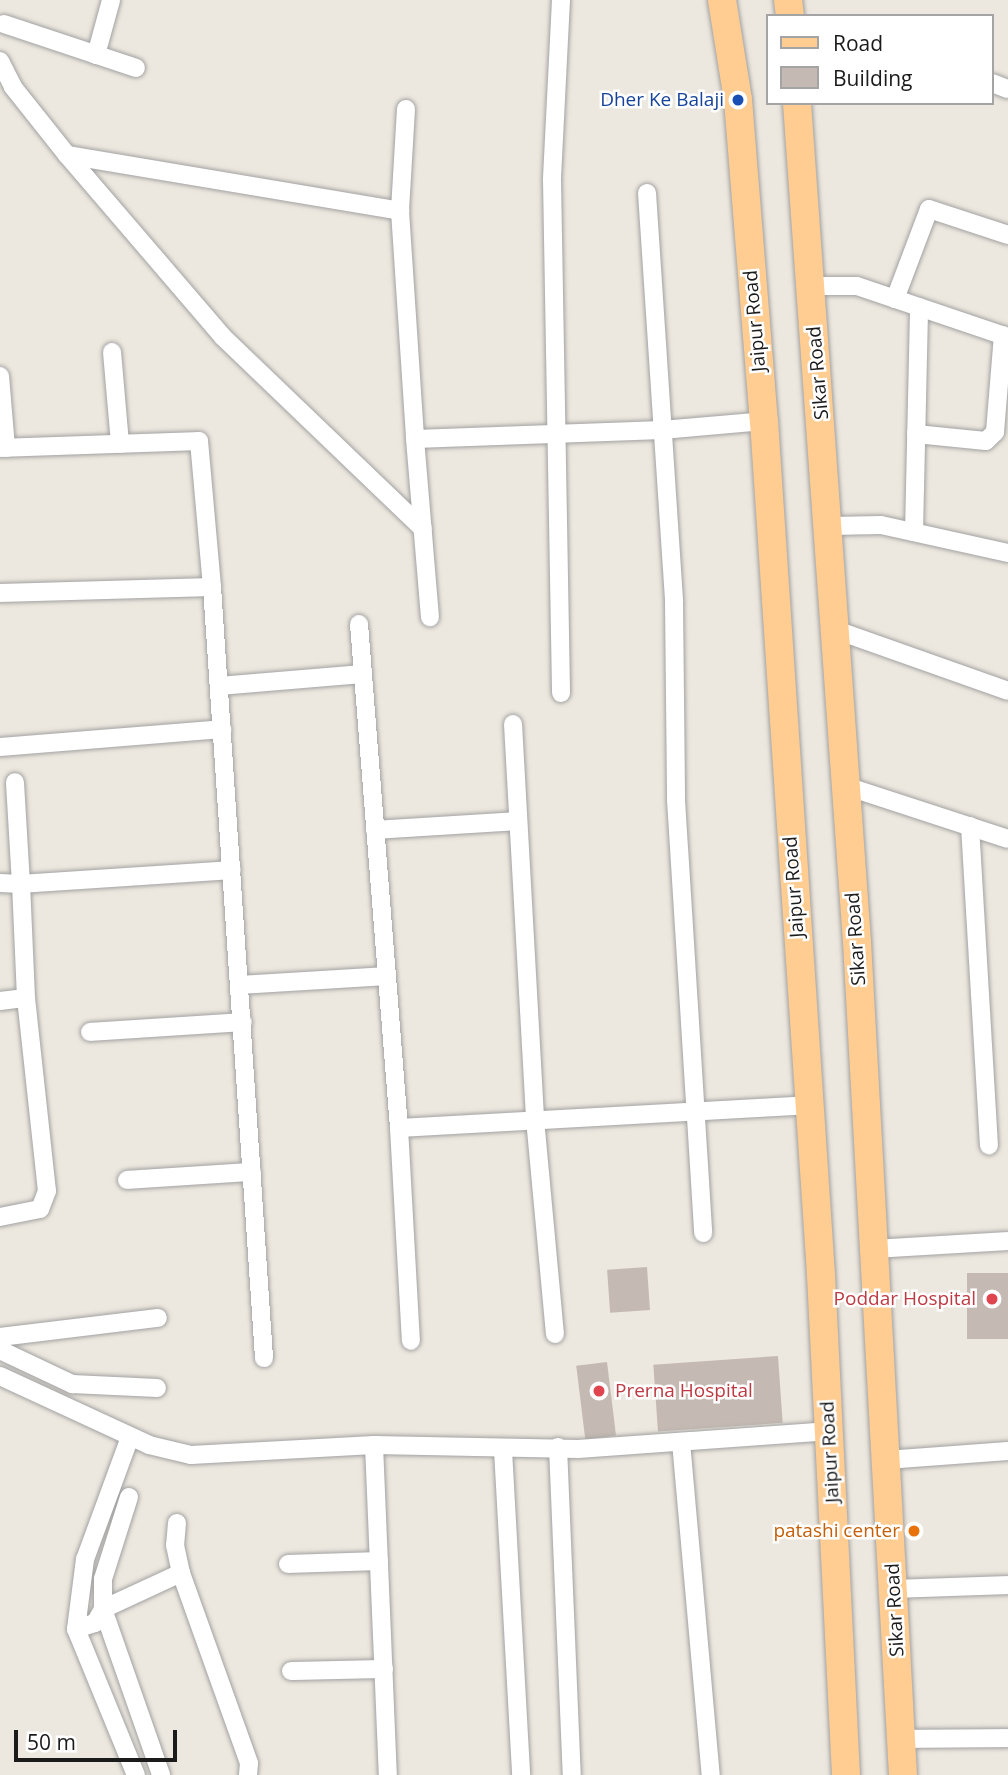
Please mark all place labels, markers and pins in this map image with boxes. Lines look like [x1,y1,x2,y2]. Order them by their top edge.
place label: Dher Ke Balaji [600,89,724,111]
marker: Dher Ke Balaji [730,92,746,108]
place label: Poddar Hospital [834,1288,976,1310]
marker: Poddar Hospital [982,1289,1002,1309]
place label: Prerna Hospital [615,1380,753,1402]
marker: Prerna Hospital [589,1381,609,1401]
place label: patashi center [773,1520,900,1542]
marker: patashi center [906,1523,922,1539]

